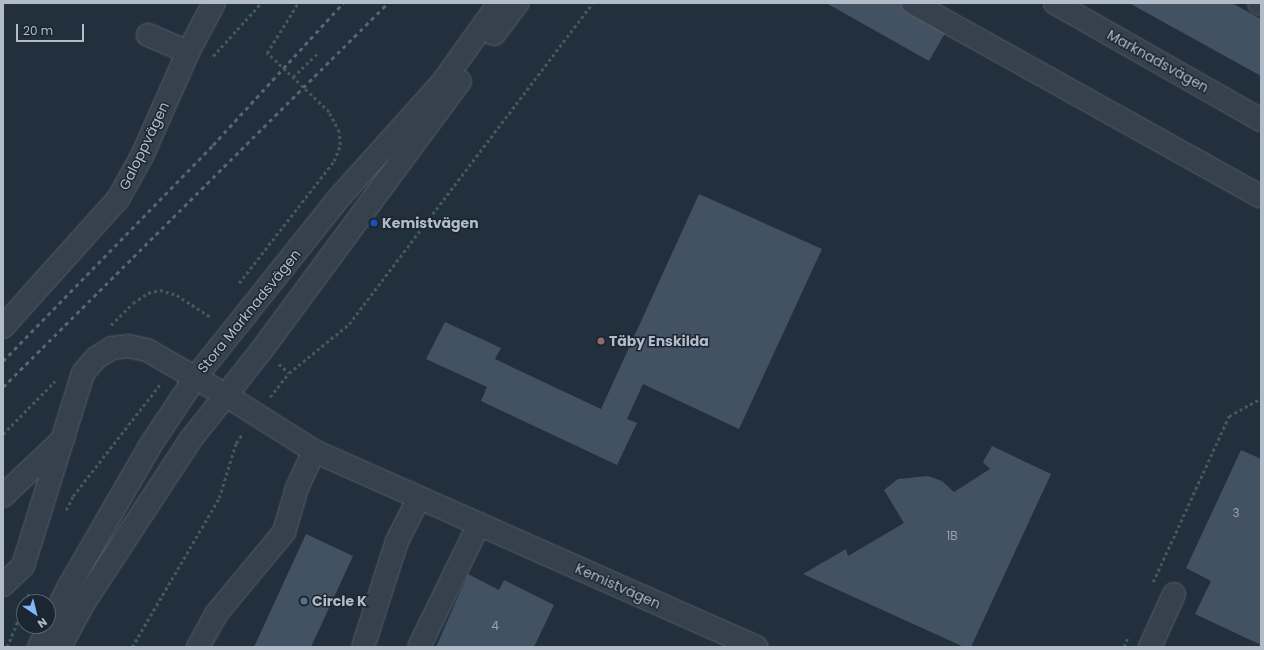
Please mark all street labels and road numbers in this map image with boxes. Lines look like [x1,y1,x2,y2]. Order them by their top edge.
street label: Marknadsvägen [1104,26,1212,96]
street label: Galoppvägen [115,99,173,193]
street label: Stora Marknadsvägen [194,246,304,376]
street label: Kemistvägen [573,560,663,612]

